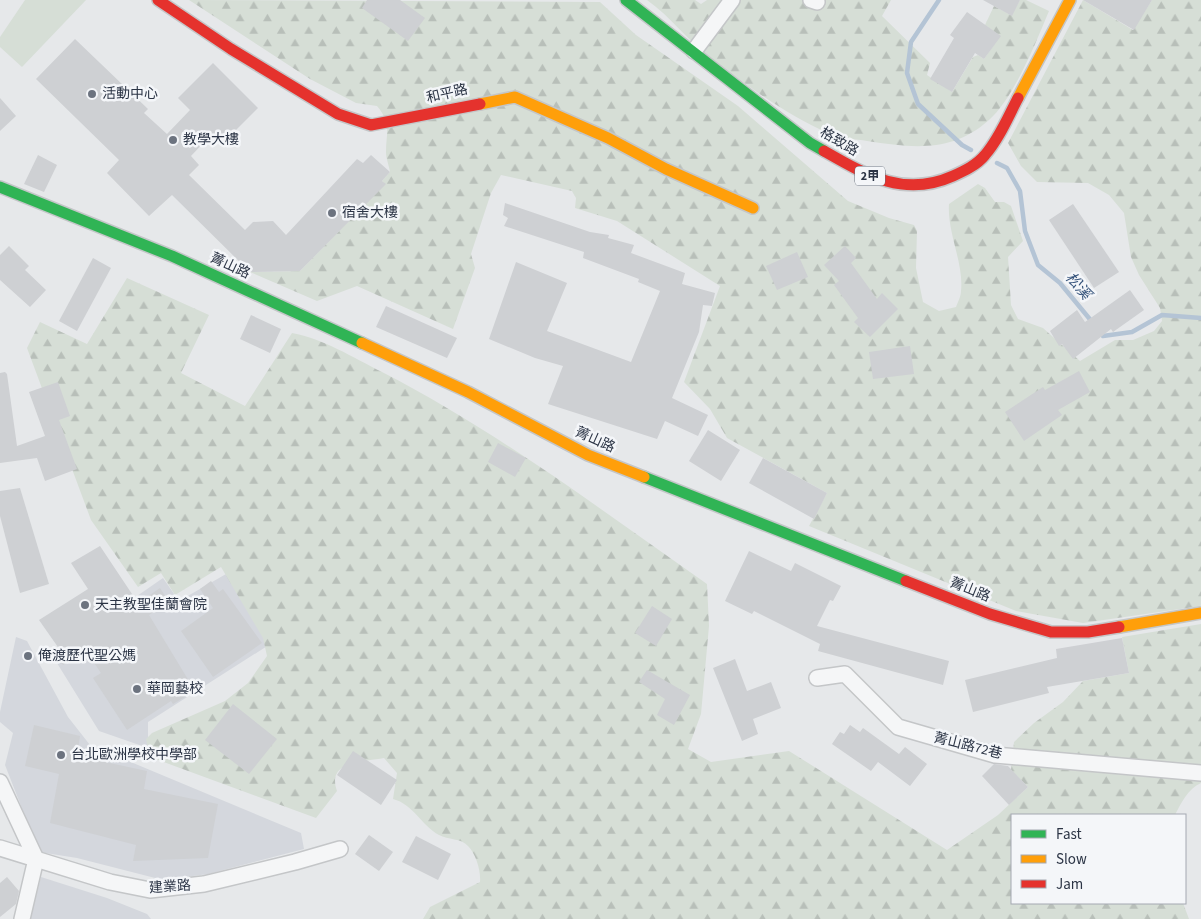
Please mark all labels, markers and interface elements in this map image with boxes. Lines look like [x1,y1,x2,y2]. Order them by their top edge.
street label: 和平路 [424,80,470,108]
place label: 活動中心 [102,84,158,104]
marker: 活動中心 [86,88,98,100]
street label: 格致路 [816,123,862,161]
place label: 教學大樓 [183,130,239,150]
marker: 教學大樓 [167,134,179,146]
road number: 2甲 [855,167,885,186]
place label: 宿舍大樓 [342,203,398,223]
marker: 宿舍大樓 [326,207,338,219]
street label: 菁山路 [207,248,253,284]
water label: 松溪 [1060,268,1097,306]
street label: 菁山路 [572,422,618,458]
street label: 菁山路 [947,573,993,607]
place label: 天主教聖佳蘭會院 [95,595,207,615]
marker: 天主教聖佳蘭會院 [79,599,91,611]
place label: 俺渡歷代聖公媽 [38,646,136,666]
marker: 俺渡歷代聖公媽 [22,650,34,662]
place label: 華岡藝校 [147,679,203,699]
marker: 華岡藝校 [131,683,143,695]
street label: 菁山路72巷 [932,728,1004,764]
place label: 台北歐洲學校中學部 [71,745,197,765]
marker: 台北歐洲學校中學部 [55,749,67,761]
legend [1011,814,1186,904]
text: Fast [1056,824,1082,845]
text: Slow [1056,849,1087,870]
text: Jam [1056,874,1083,895]
street label: 建業路 [148,876,192,898]

